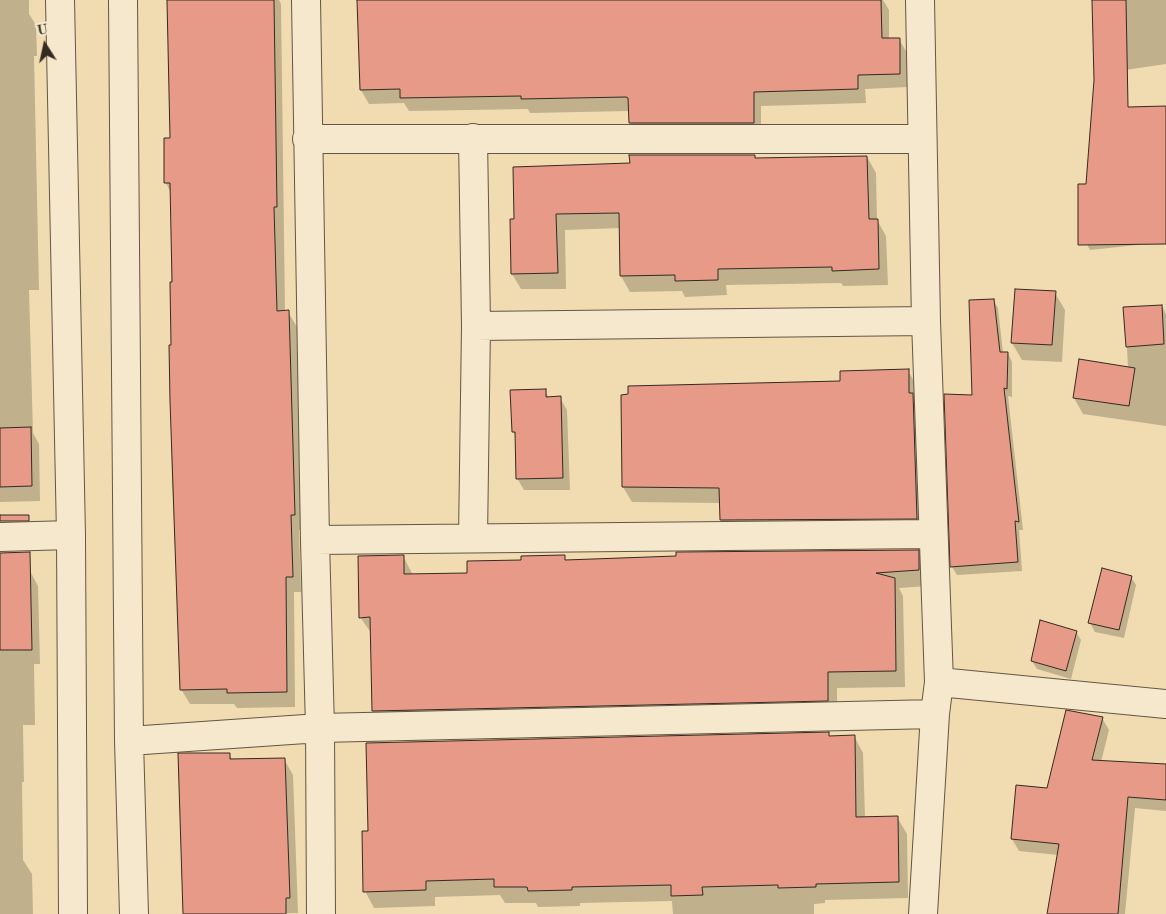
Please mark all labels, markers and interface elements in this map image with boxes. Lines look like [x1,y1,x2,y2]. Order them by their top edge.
north arrow [20,20,70,70]
text: U [36,22,49,38]

